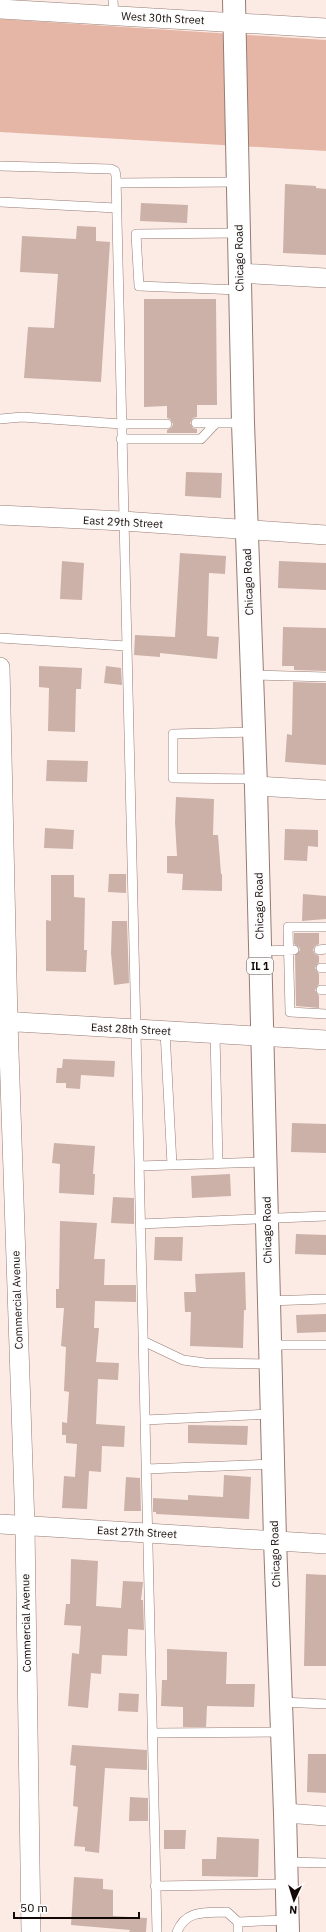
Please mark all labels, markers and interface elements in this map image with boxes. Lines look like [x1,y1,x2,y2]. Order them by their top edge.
street label: West 30th Street [121,9,205,27]
street label: Chicago Road [231,224,247,292]
street label: East 29th Street [83,513,163,531]
street label: Chicago Road [240,548,256,616]
street label: Chicago Road [251,872,267,940]
road number: IL 1 [247,958,273,974]
street label: East 28th Street [91,1020,171,1038]
street label: Chicago Road [259,1196,275,1264]
street label: Commercial Avenue [8,1250,26,1350]
street label: Chicago Road [267,1520,283,1588]
street label: East 27th Street [97,1523,177,1541]
street label: Commercial Avenue [18,1574,34,1672]
north arrow [274,1880,314,1920]
scale bar [14,1894,139,1920]
text: 50 m [20,1900,48,1915]
text: N [289,1903,298,1917]

